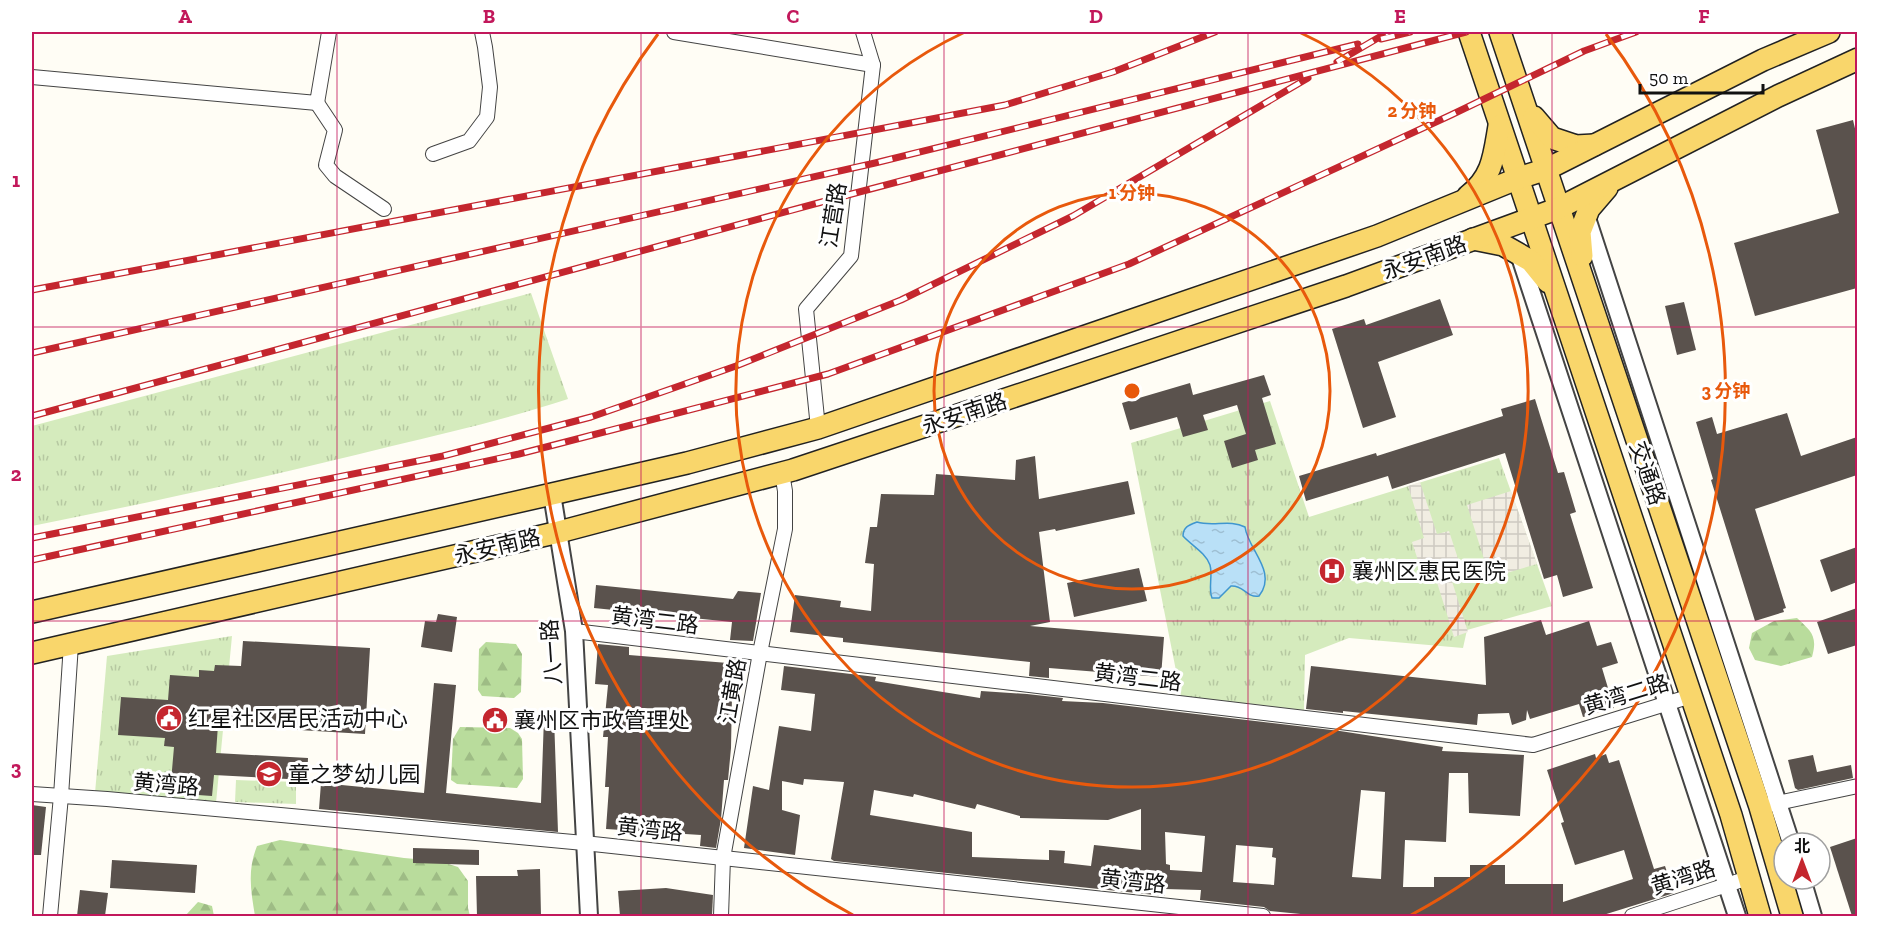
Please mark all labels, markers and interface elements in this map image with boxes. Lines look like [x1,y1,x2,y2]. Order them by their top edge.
text: A [178,4,192,28]
text: B [483,4,495,28]
text: C [787,4,800,28]
text: D [1089,4,1103,28]
text: E [1394,4,1406,28]
text: F [1698,4,1710,28]
scale bar [1640,57,1763,95]
text: 50 m [1649,67,1689,89]
text: 2 分钟 [1387,100,1437,122]
text: 1 [12,168,20,192]
street label: 江营路 [815,180,852,250]
text: 1 分钟 [1109,182,1155,204]
street label: 永安南路 [1378,230,1470,285]
text: 3 分钟 [1702,380,1750,402]
centre of rings [1122,381,1142,401]
street label: 永安南路 [918,387,1010,440]
street label: 交通路 [1624,438,1671,509]
text: 2 [11,462,22,486]
street label: 永安南路 [451,523,543,570]
hospital icon: 襄州区惠民医院 [1317,556,1347,586]
place label: 襄州区惠民医院 [1352,558,1506,585]
street label: 黄湾二路 [610,602,700,639]
street label: 八一路 [536,618,567,686]
street label: 江黄路 [713,656,752,726]
street label: 黄湾二路 [1093,659,1183,696]
street label: 黄湾二路 [1580,669,1672,720]
public building icon: 红星社区居民活动中心 [154,703,184,733]
place label: 红星社区居民活动中心 [188,705,408,732]
public building icon: 襄州区市政管理处 [480,705,510,735]
place label: 襄州区市政管理处 [514,707,690,734]
text: 3 [11,756,22,780]
school or university icon: 童之梦幼儿园 [254,759,284,789]
place label: 童之梦幼儿园 [288,761,420,788]
street label: 黄湾路 [132,768,200,801]
street label: 黄湾路 [616,813,684,846]
north arrow [1772,831,1832,891]
text: 北 [1794,837,1810,856]
street label: 黄湾路 [1648,854,1719,901]
street label: 黄湾路 [1099,865,1167,898]

